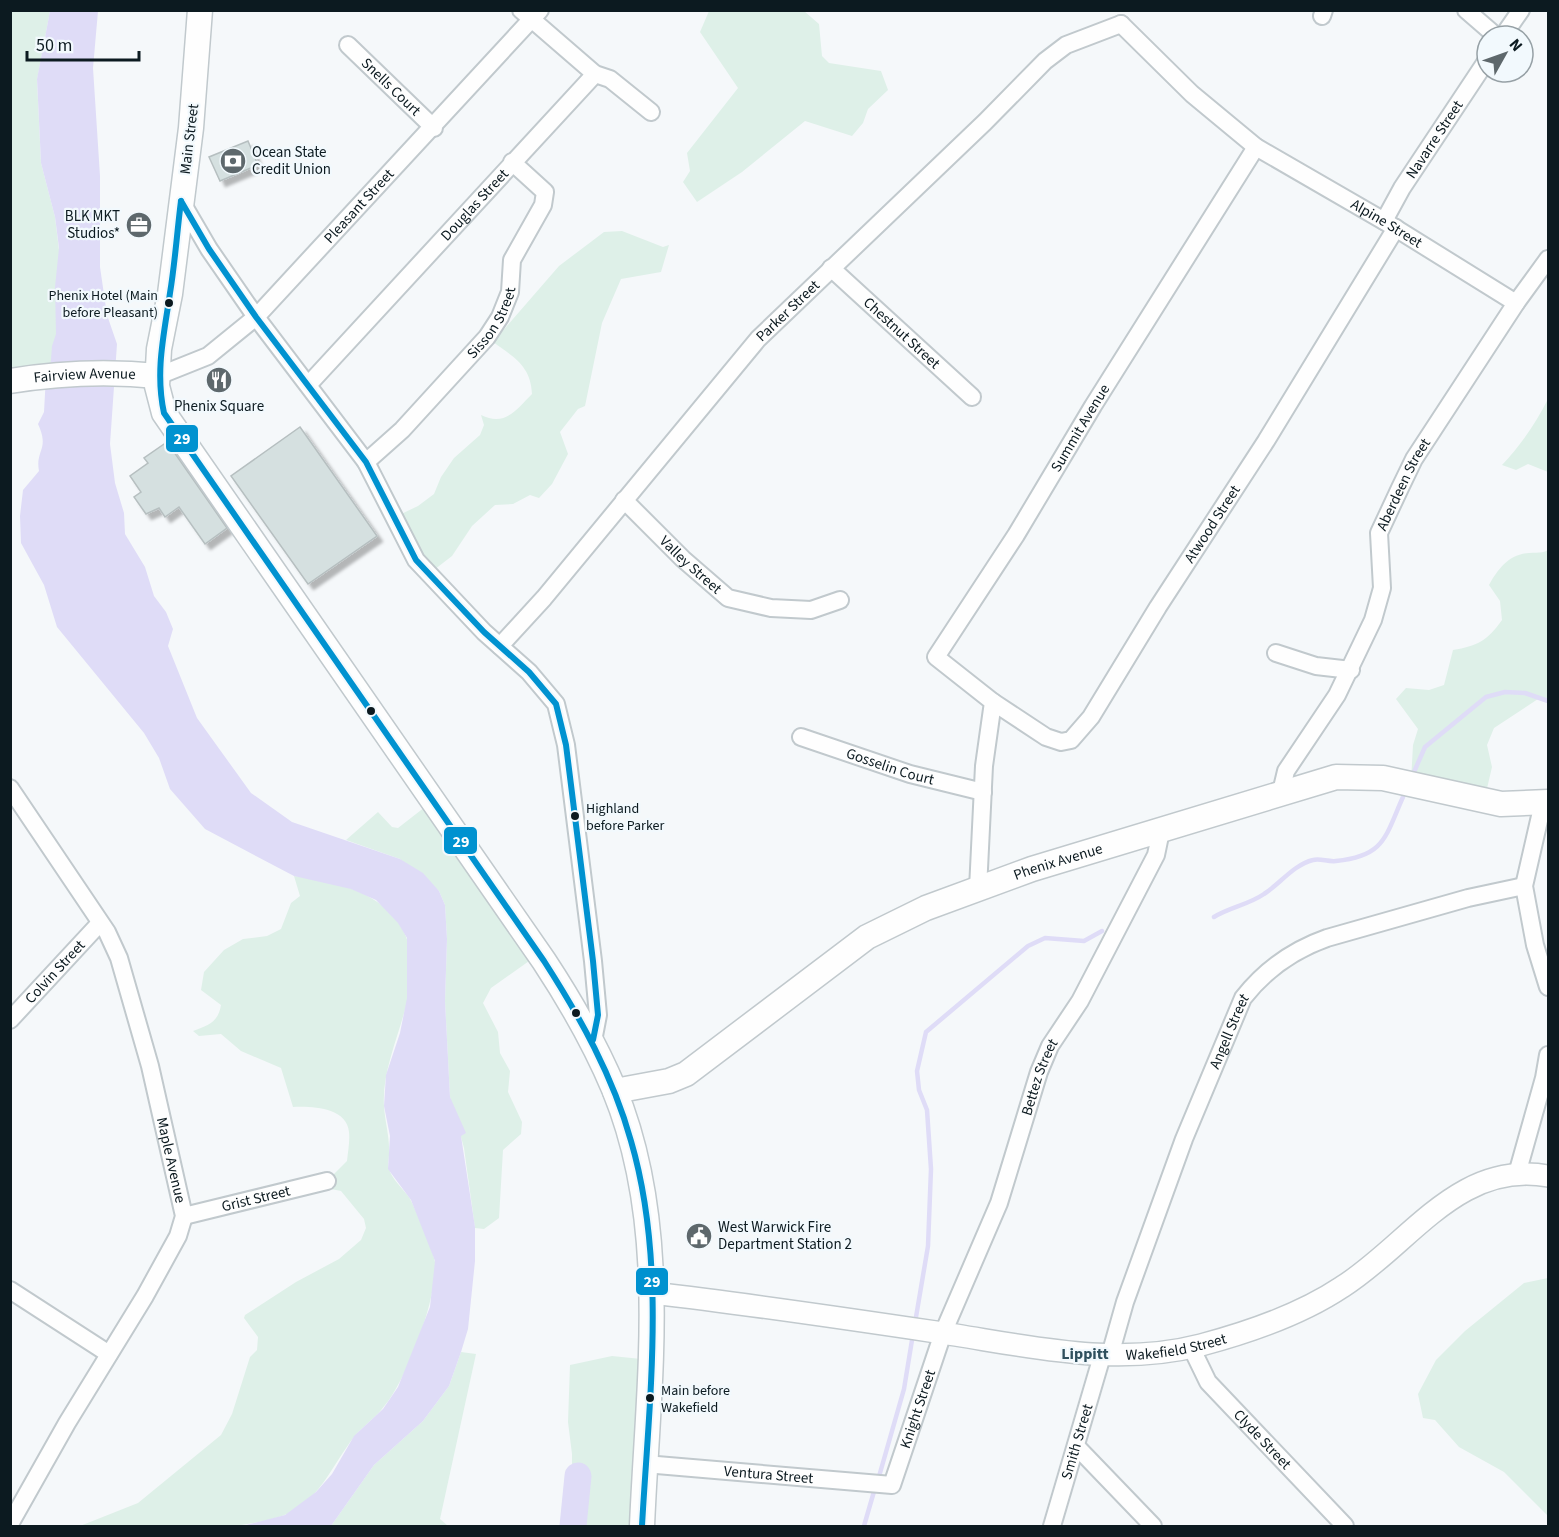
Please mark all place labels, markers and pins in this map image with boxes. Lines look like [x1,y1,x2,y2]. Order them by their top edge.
place label: Ocean State Credit Union [252,142,331,180]
bank icon: Ocean State Credit Union [218,146,248,176]
place label: BLK MKT Studios* [65,206,120,244]
office icon: BLK MKT Studios* [124,210,154,240]
place label: Phenix Hotel (Main before Pleasant) [48,286,158,323]
marker: Phenix Hotel (Main before Pleasant) [163,297,175,309]
restaurant icon: Phenix Square [204,365,234,395]
place label: Phenix Square [174,396,264,417]
unlabelled marker [365,705,377,717]
place label: Highland before Parker [586,799,665,836]
marker: Highland before Parker [569,810,581,822]
unlabelled marker [570,1007,582,1019]
place label: West Warwick Fire Department Station 2 [718,1217,852,1255]
public building icon: West Warwick Fire Department Station 2 [684,1221,714,1251]
place label: Main before Wakefield [661,1381,730,1418]
marker: Main before Wakefield [644,1392,656,1404]

